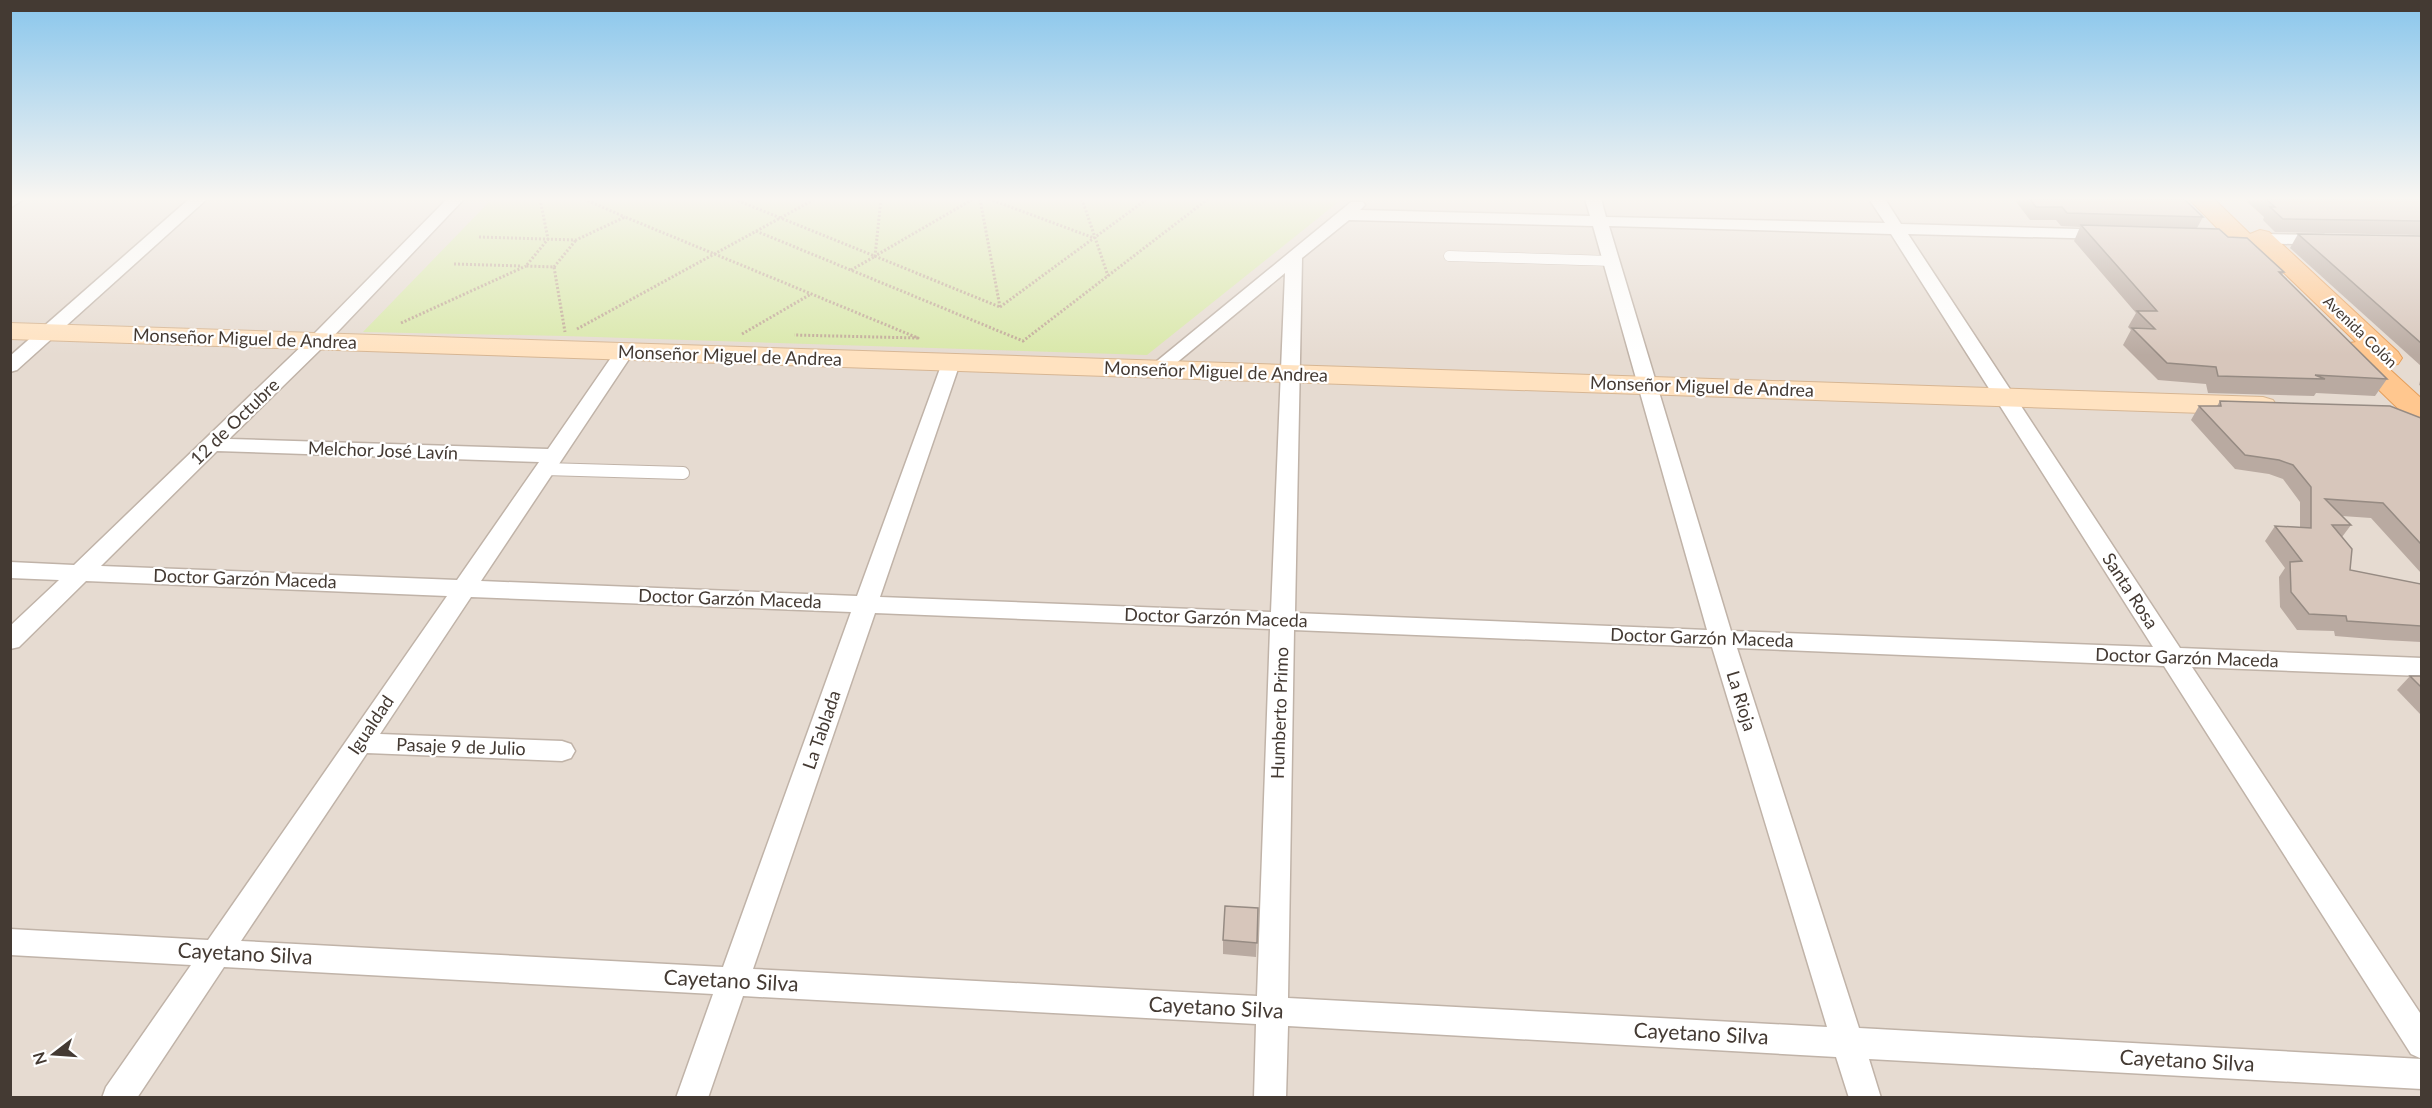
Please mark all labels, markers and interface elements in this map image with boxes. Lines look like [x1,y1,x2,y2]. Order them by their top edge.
street label: Avenida Colón [2320,292,2401,371]
street label: Monseñor Miguel de Andrea [133,323,357,353]
street label: Monseñor Miguel de Andrea [618,340,842,370]
street label: Monseñor Miguel de Andrea [1104,356,1328,386]
street label: Monseñor Miguel de Andrea [1590,371,1814,401]
street label: 12 de Octubre [185,373,283,469]
street label: Melchor José Lavín [308,436,459,464]
street label: Santa Rosa [2098,548,2164,633]
street label: Doctor Garzón Maceda [153,564,337,592]
street label: Doctor Garzón Maceda [638,584,822,612]
street label: Doctor Garzón Maceda [1124,603,1308,631]
street label: Doctor Garzón Maceda [1610,623,1794,651]
street label: Doctor Garzón Maceda [2095,643,2279,671]
street label: Humberto Primo [1266,646,1292,779]
street label: La Rioja [1722,668,1762,733]
street label: La Tablada [797,687,845,772]
street label: Igualdad [342,691,398,758]
street label: Pasaje 9 de Julio [396,733,526,759]
street label: Cayetano Silva [177,936,313,969]
street label: Cayetano Silva [663,963,799,996]
street label: Cayetano Silva [1148,990,1284,1023]
street label: Cayetano Silva [1633,1016,1769,1049]
north arrow [24,1024,84,1084]
street label: Cayetano Silva [2119,1043,2255,1076]
text: N [28,1050,50,1067]

